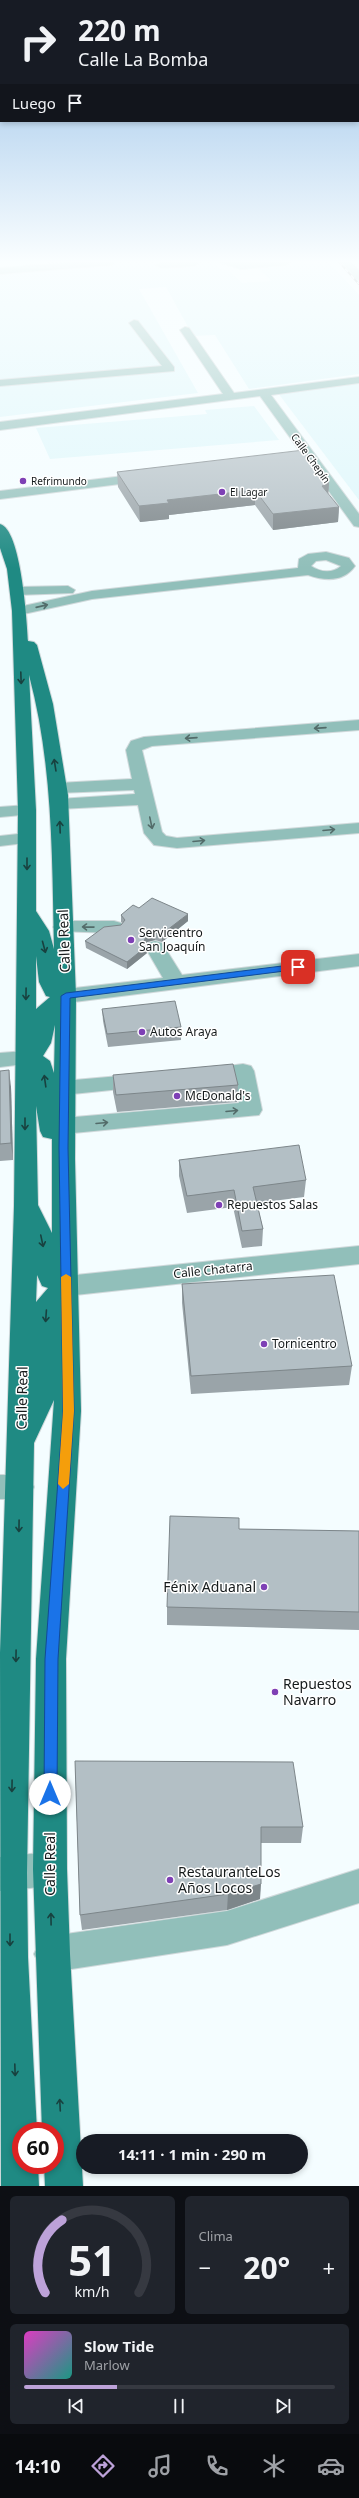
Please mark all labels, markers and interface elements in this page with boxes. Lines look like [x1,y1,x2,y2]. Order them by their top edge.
text: 220 m [78,11,161,49]
icon: right [12,16,64,68]
text: Calle La Bomba [78,47,208,71]
icon: arrive [64,92,86,114]
text: Luego [12,93,56,113]
street label: Calle Chepín [288,430,334,486]
place label: Refrimundo [31,474,87,488]
marker: Refrimundo [18,476,28,486]
place label: El Lagar [230,485,267,499]
marker: El Lagar [217,487,227,497]
one-way arrow [35,601,48,609]
one-way arrow [18,671,25,684]
one-way arrow [314,724,327,731]
one-way arrow [184,734,197,741]
one-way arrow [51,759,59,772]
one-way arrow [147,816,155,829]
one-way arrow [56,821,64,834]
one-way arrow [322,827,335,834]
one-way arrow [192,837,205,844]
one-way arrow [23,857,31,870]
street label: Calle Real [53,909,74,973]
one-way arrow [82,923,95,931]
place label: Servicentro San Joaquín [139,924,205,955]
marker: Servicentro San Joaquín [126,935,136,945]
one-way arrow [41,940,48,953]
pin [281,950,315,984]
icon: arrive [287,956,309,978]
one-way arrow [22,987,30,1000]
place label: Autos Araya [150,1023,218,1040]
marker: Autos Araya [137,1027,147,1037]
one-way arrow [41,1075,49,1088]
place label: McDonald's [185,1087,251,1104]
marker: McDonald's [172,1091,182,1101]
one-way arrow [225,1108,238,1115]
one-way arrow [21,1117,29,1130]
one-way arrow [95,1119,108,1126]
place label: Repuestos Salas [227,1196,318,1213]
marker: Repuestos Salas [214,1200,224,1210]
one-way arrow [39,1234,47,1247]
street label: Calle Chatarra [172,1257,253,1282]
one-way arrow [42,1310,49,1323]
place label: Tornicentro [272,1335,337,1352]
marker: Tornicentro [259,1339,269,1349]
street label: Calle Real [11,1366,32,1430]
one-way arrow [15,1519,23,1532]
place label: Fénix Aduanal [163,1577,256,1596]
marker: Fénix Aduanal [259,1582,269,1592]
one-way arrow [12,1649,19,1662]
place label: Repuestos Navarro [283,1674,352,1709]
marker: Repuestos Navarro [270,1687,280,1697]
position arrow [29,1773,71,1815]
one-way arrow [9,1779,16,1792]
street label: Calle Real [40,1832,59,1896]
place label: RestauranteLos Años Locos [178,1862,281,1897]
marker: RestauranteLos Años Locos [165,1875,175,1885]
one-way arrow [47,1913,55,1926]
one-way arrow [6,1933,14,1946]
one-way arrow [11,2063,19,2076]
one-way arrow [56,2099,63,2112]
speed limit sign: 60 [12,2122,64,2174]
text: 14:11 · 1 min · 290 m [118,2144,266,2164]
text: Clima [199,2227,233,2245]
text: 51 [68,2232,116,2288]
text: 20° [243,2247,290,2288]
text: − [199,2252,211,2282]
text: + [322,2252,335,2282]
text: km/h [75,2282,110,2301]
text: Slow Tide [84,2336,154,2356]
text: Marlow [84,2356,130,2374]
icon: previous [65,2395,87,2417]
icon: pause [168,2395,190,2417]
icon: next [272,2395,294,2417]
icon: directions [89,2452,117,2480]
icon: music [146,2452,174,2480]
icon: phone [203,2452,231,2480]
icon: climate [260,2452,288,2480]
icon: car [317,2452,345,2480]
text: 14:10 [14,2454,61,2478]

